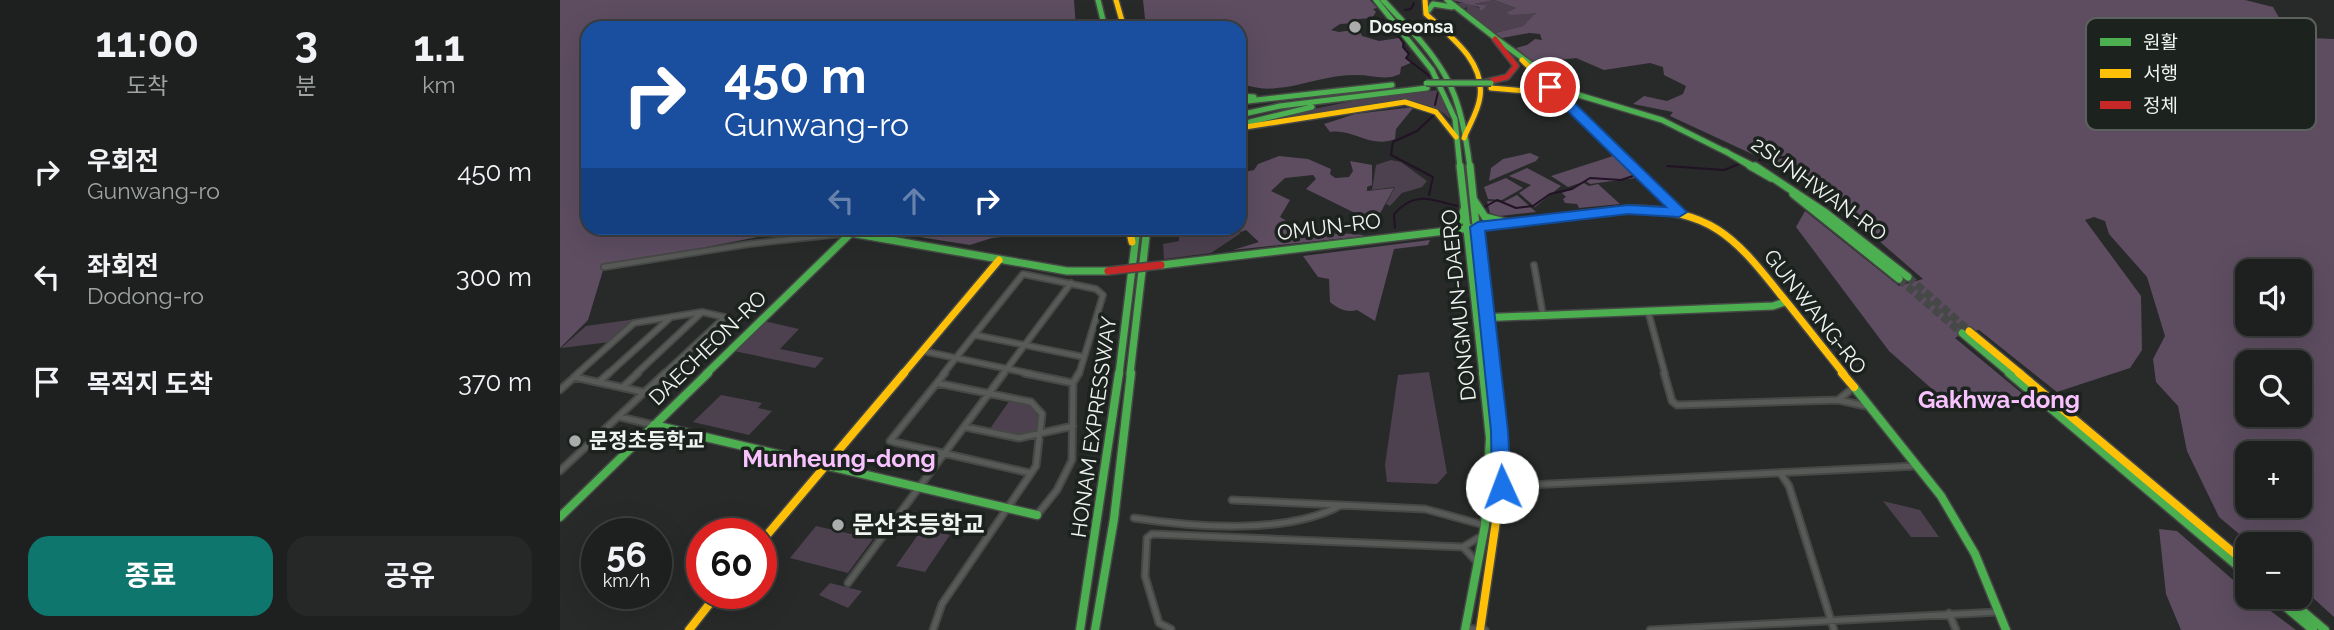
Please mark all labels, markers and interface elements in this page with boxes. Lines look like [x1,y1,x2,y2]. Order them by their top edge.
place label: Doseonsa [1369,16,1453,37]
text: 11:00 [96,18,199,67]
text: 3 [295,18,318,67]
legend [2086,18,2316,130]
marker: Doseonsa [1347,19,1363,35]
text: 1.1 [413,22,464,71]
text: 원활 [2143,31,2178,53]
text: 450 m [724,47,867,104]
icon: right [609,49,700,140]
pin [1520,57,1580,117]
text: 서행 [2143,62,2178,84]
icon: arrive [1531,68,1569,106]
text: km [422,71,456,98]
text: 도착 [126,72,168,99]
text: 분 [296,72,317,99]
text: 정체 [2143,94,2178,116]
text: Gunwang-ro [724,106,909,143]
street label: 2SUNHWAN-RO [1747,131,1892,246]
text: 우회전 [87,146,159,176]
icon: right [28,153,66,191]
text: 450 m [457,157,532,187]
text: Gunwang-ro [87,177,220,204]
icon: left [822,182,860,220]
icon: ahead [895,182,933,220]
icon: right [968,182,1006,220]
street label: OMUN-RO [1276,208,1382,245]
street label: DONGMUN-DAERO [1436,208,1481,402]
street label: GUNWANG-RO [1759,244,1872,379]
text: 좌회전 [87,251,159,281]
icon: left [28,258,66,296]
map controls [2235,259,2312,609]
button: sound [2235,259,2312,336]
text: 300 m [456,262,532,292]
text: Dodong-ro [87,282,204,309]
street label: DAECHEON-RO [644,285,772,410]
street label: HONAM EXPRESSWAY [1066,314,1121,539]
button: search [2235,350,2312,427]
icon: arrive [28,363,66,401]
text: 370 m [458,367,532,397]
text: 목적지 도착 [87,369,213,399]
district label: Gakhwa-dong [1918,385,2080,414]
place label: 문정초등학교 [589,428,705,453]
marker: 문정초등학교 [567,433,583,449]
button: + [2235,441,2312,518]
district label: Munheung-dong [742,444,936,473]
position arrow [1465,450,1539,524]
place label: 문산초등학교 [852,510,984,539]
marker: 문산초등학교 [830,517,846,533]
speed limit sign: 60 [686,518,777,609]
button: − [2235,532,2312,609]
text: 56 [606,534,647,575]
button: 종료 [28,536,273,616]
button: 공유 [287,536,532,616]
text: km/h [603,570,650,591]

